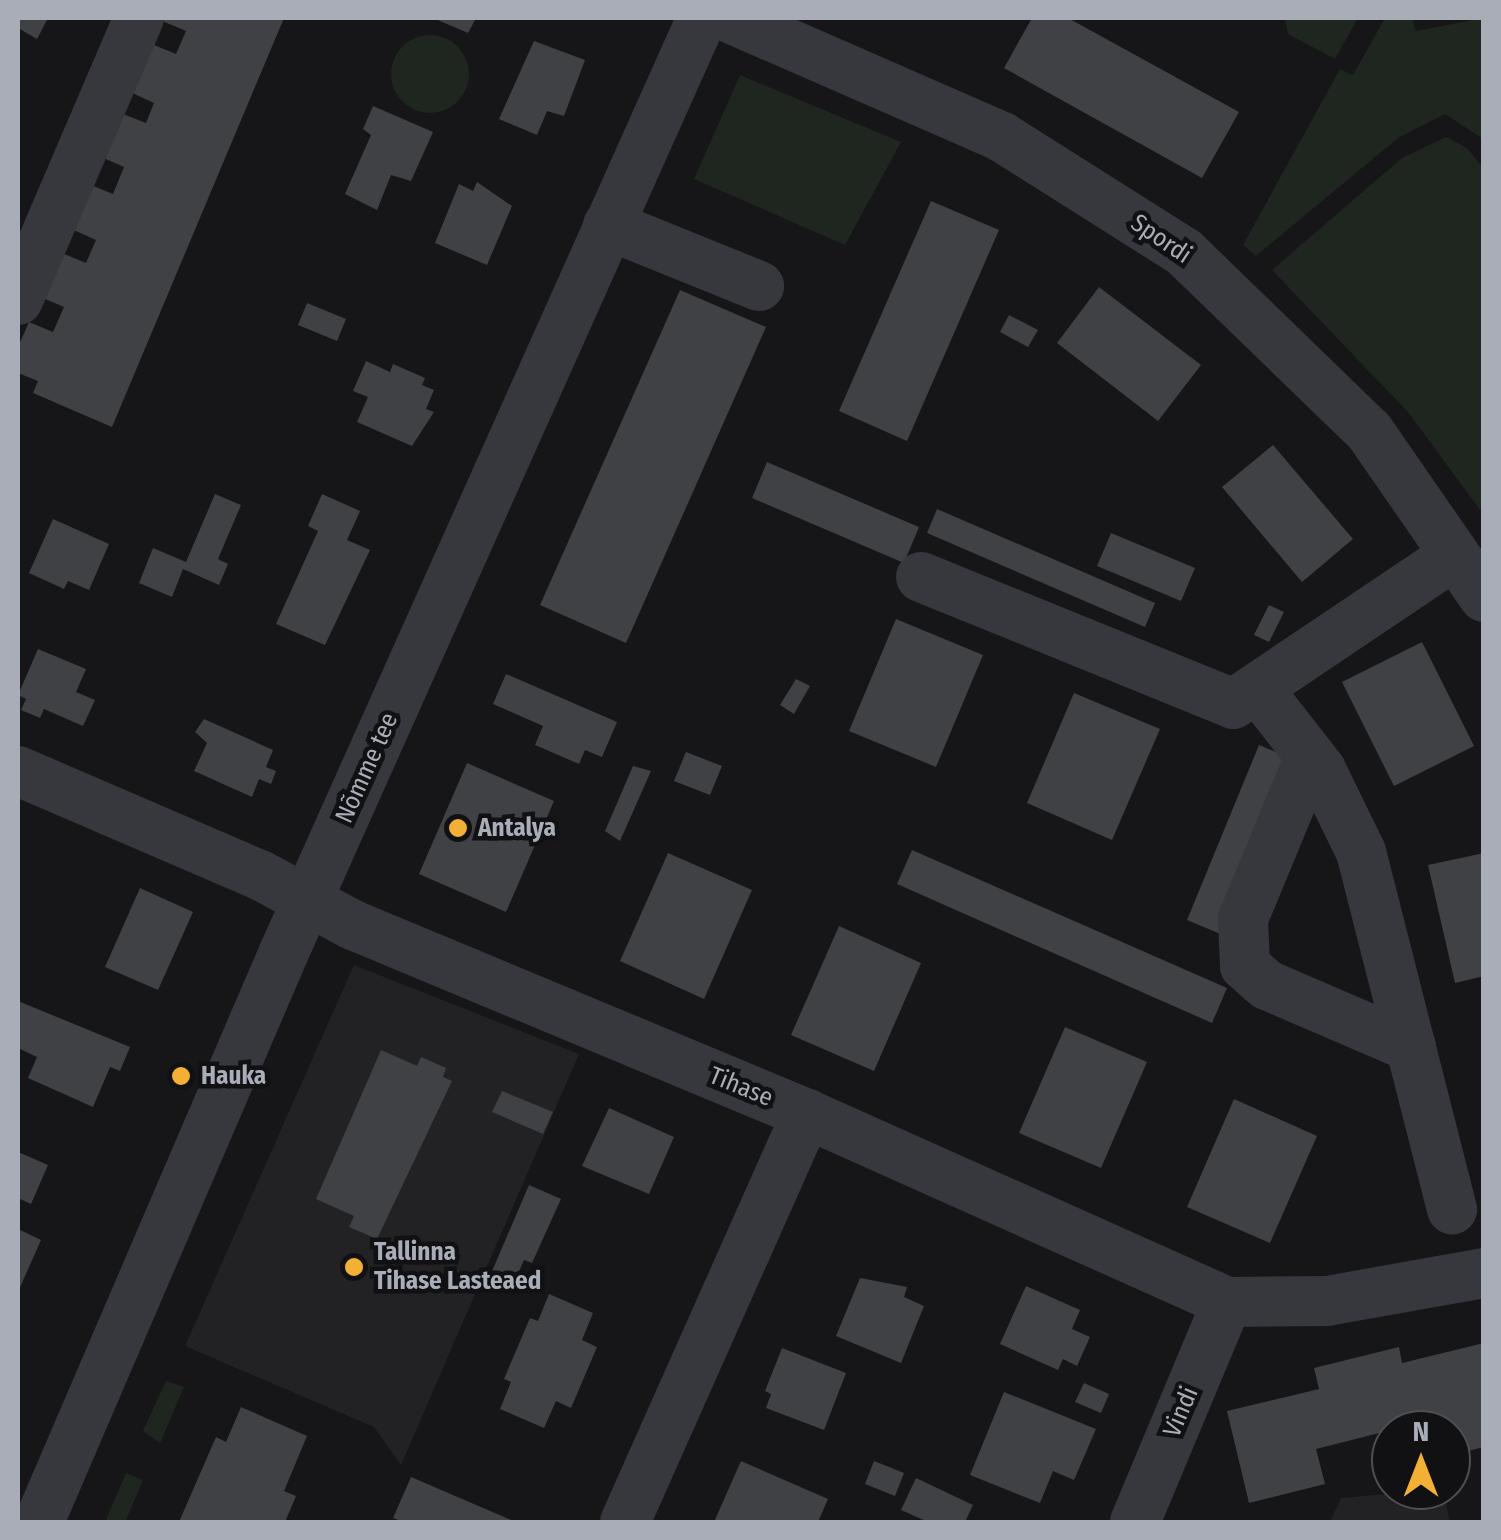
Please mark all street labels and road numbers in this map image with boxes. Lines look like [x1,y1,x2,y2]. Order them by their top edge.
street label: Spordi [1125,208,1197,270]
street label: Nõmme tee [329,708,405,828]
street label: Tihase [705,1061,777,1113]
street label: Vindi [1157,1382,1205,1442]

